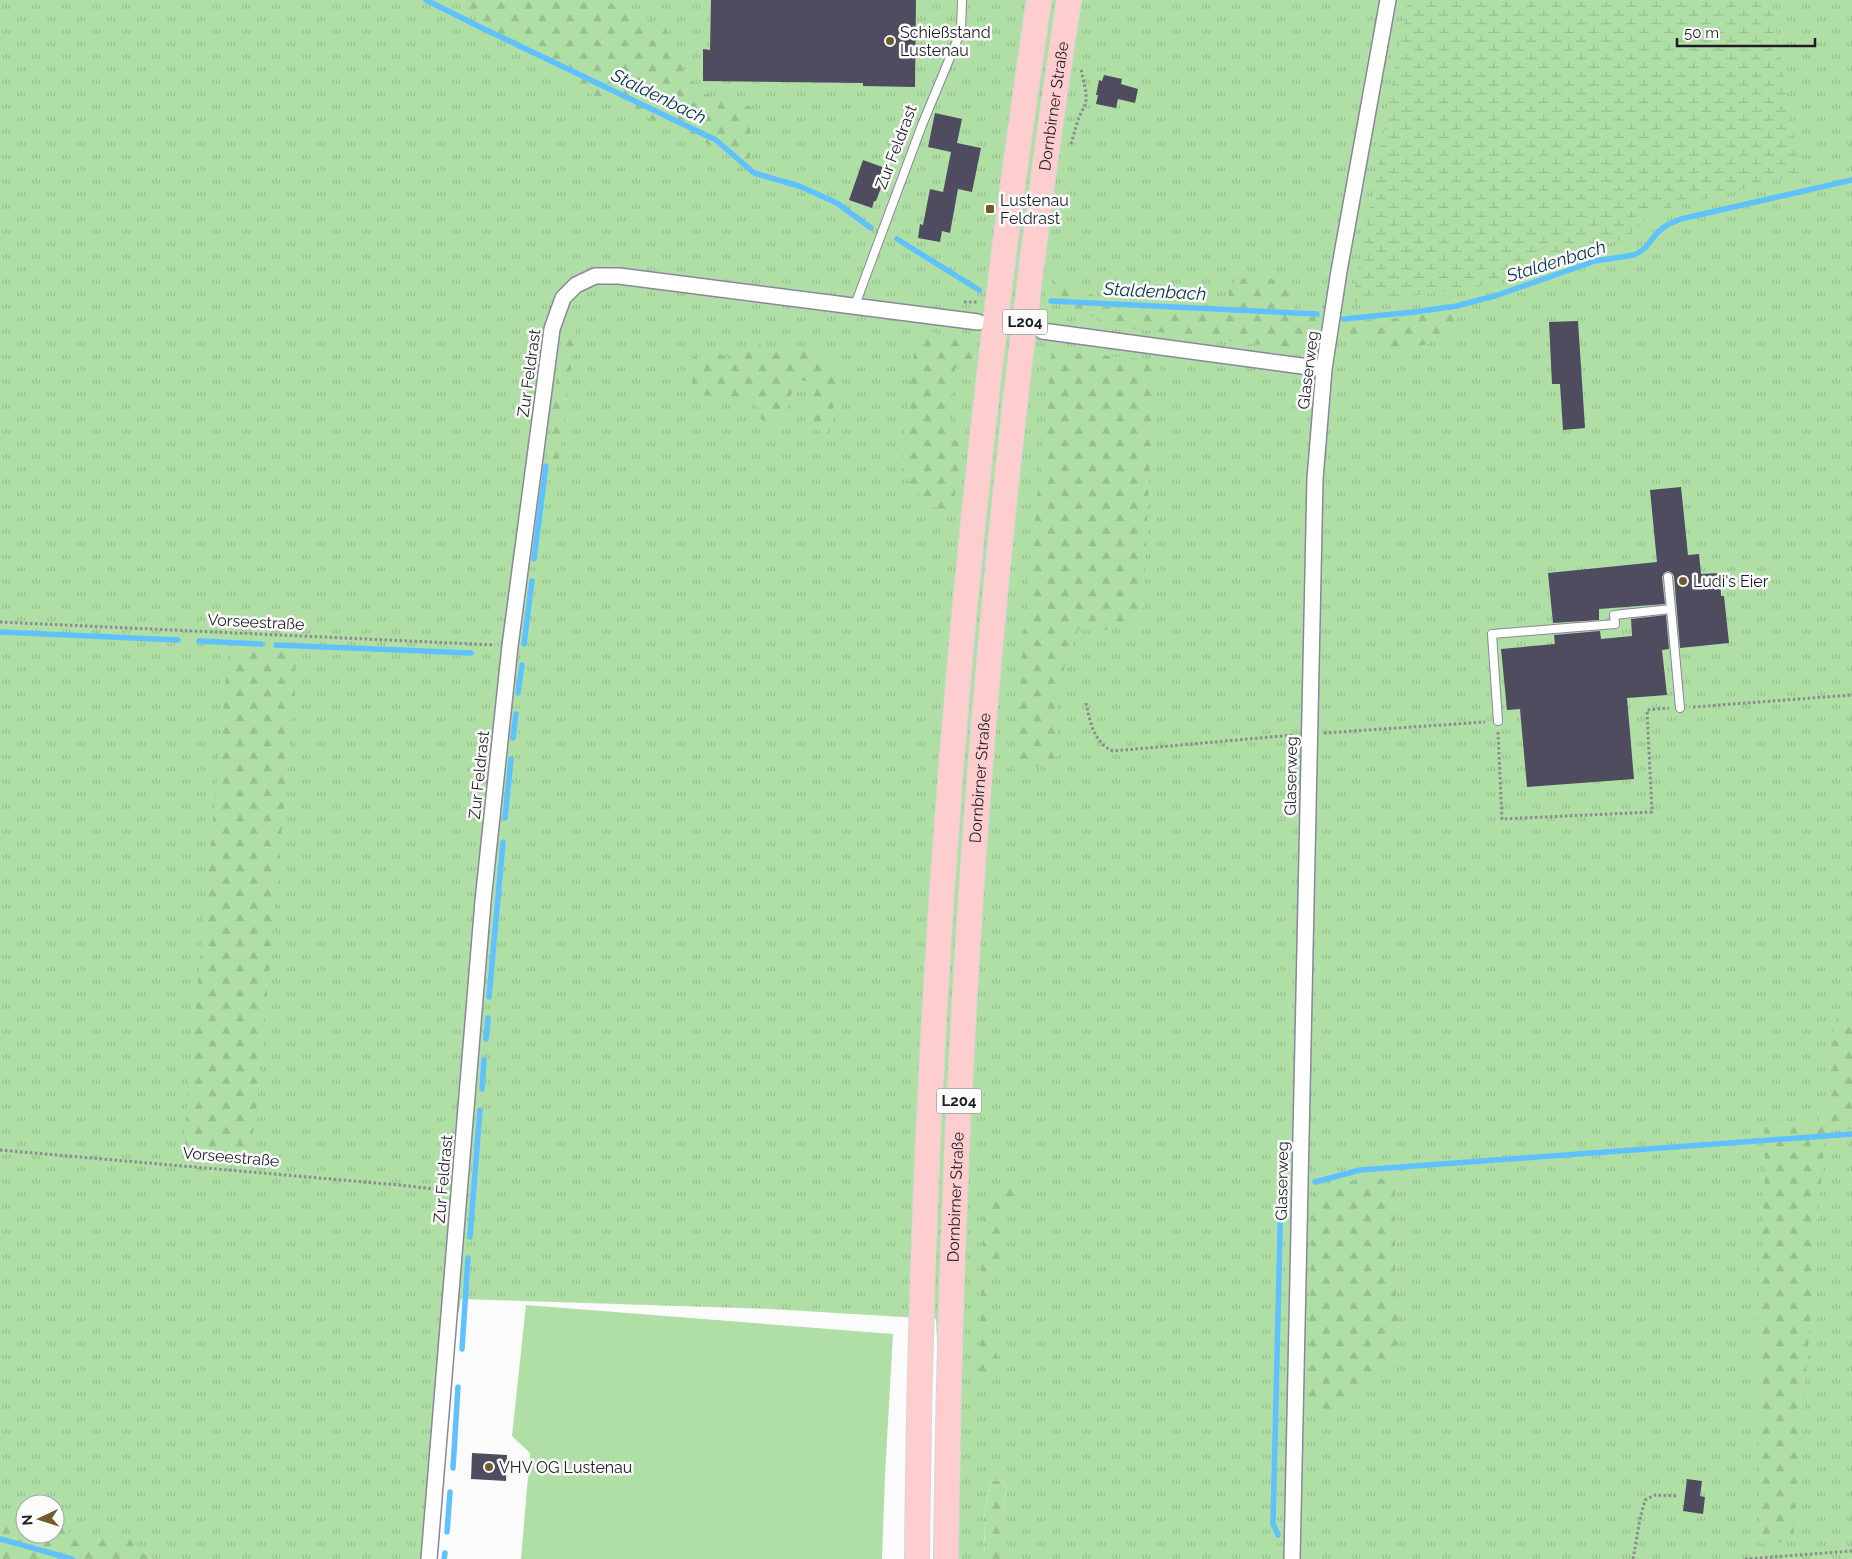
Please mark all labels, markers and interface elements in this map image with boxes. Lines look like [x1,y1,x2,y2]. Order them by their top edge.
scale bar [1677,15,1814,47]
place label: Schießstand Lustenau [900,23,991,60]
text: 50 m [1684,24,1719,42]
marker: Schießstand Lustenau [884,35,896,47]
street label: Dornbirner Straße [1035,40,1072,172]
water label: Staldenbach [607,64,710,128]
street label: Zur Feldrast [871,102,921,192]
place label: Lustenau Feldrast [1000,191,1069,228]
marker: Lustenau Feldrast [984,203,996,215]
water label: Staldenbach [1503,236,1608,286]
water label: Staldenbach [1102,278,1207,304]
road number: L204 [1002,310,1048,334]
street label: Zur Feldrast [513,327,545,418]
street label: Glaserweg [1294,330,1322,410]
place label: Ludi's Eier [1693,572,1769,591]
marker: Ludi's Eier [1677,575,1689,587]
street label: Vorseestraße [207,610,305,634]
street label: Dornbirner Straße [965,712,994,844]
street label: Zur Feldrast [465,729,493,820]
street label: Glaserweg [1281,736,1301,816]
road number: L204 [936,1088,982,1114]
street label: Dornbirner Straße [943,1131,967,1263]
street label: Zur Feldrast [430,1133,456,1224]
street label: Glaserweg [1272,1141,1292,1221]
street label: Vorseestraße [182,1143,280,1171]
place label: VHV OG Lustenau [499,1458,632,1477]
marker: VHV OG Lustenau [483,1461,495,1473]
north arrow [15,1494,65,1544]
text: N [19,1514,35,1526]

